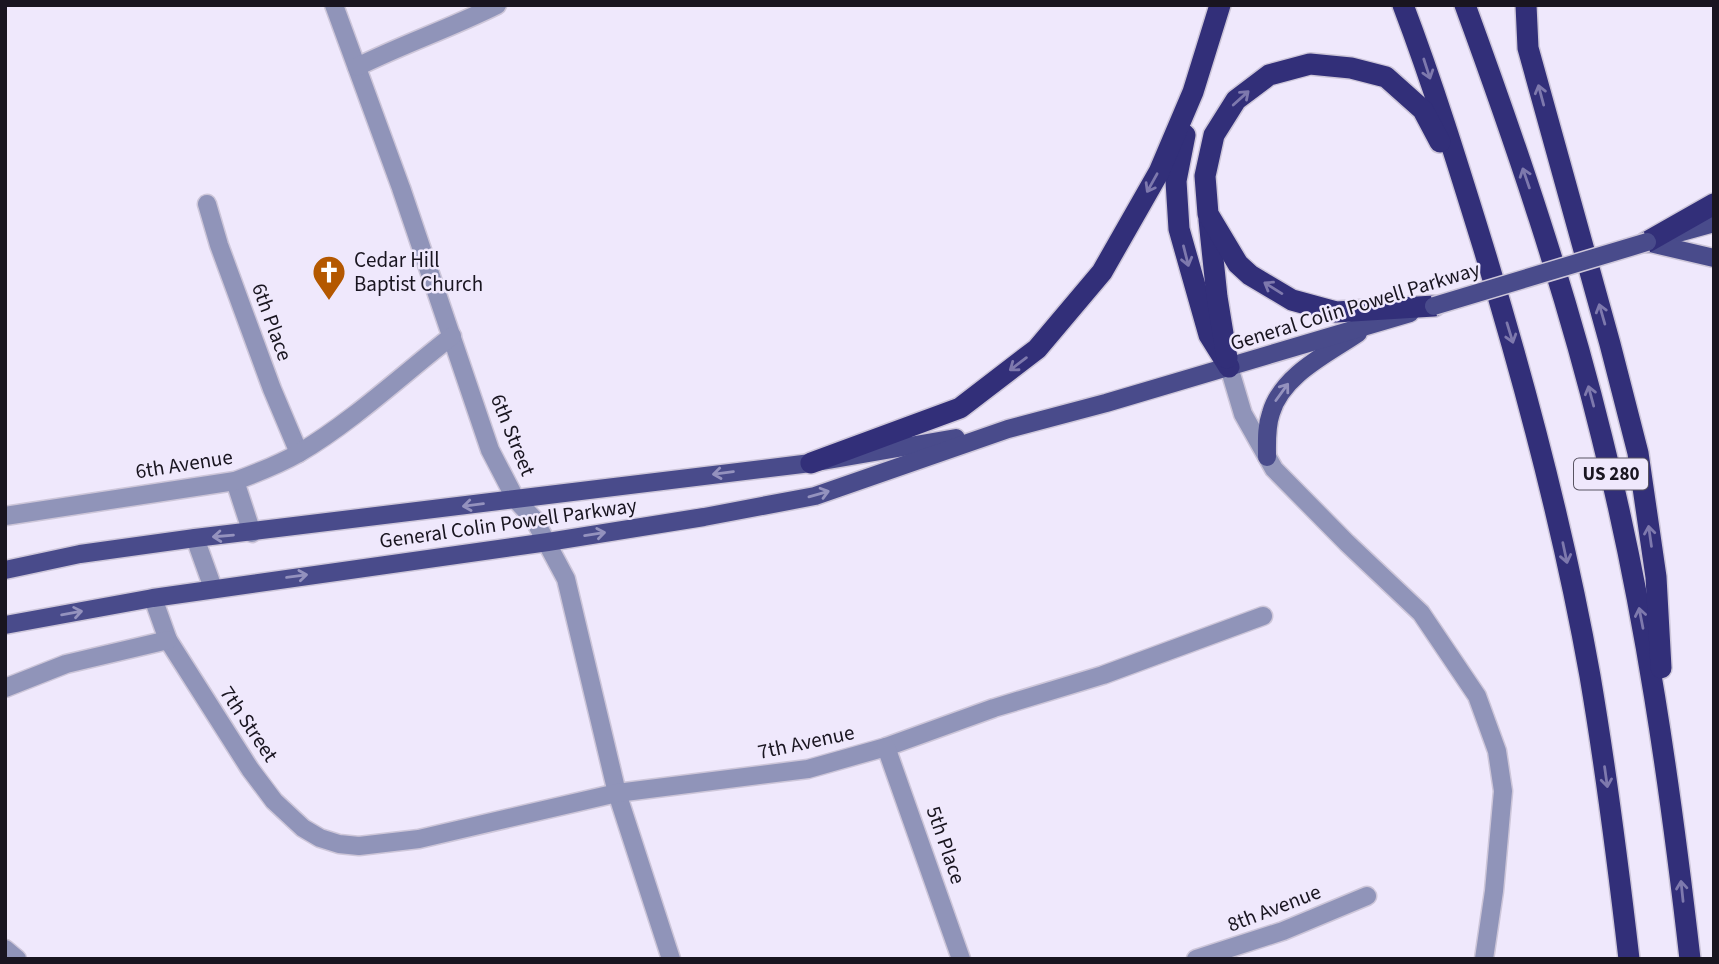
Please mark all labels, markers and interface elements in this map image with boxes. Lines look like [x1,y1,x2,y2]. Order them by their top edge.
one-way arrow [1421,58,1434,80]
one-way arrow [1534,84,1547,107]
one-way arrow [1232,90,1250,106]
one-way arrow [1519,167,1531,189]
one-way arrow [1145,173,1159,193]
one-way arrow [1180,244,1193,267]
place label: Cedar Hill Baptist Church [354,245,483,299]
church icon: Cedar Hill Baptist Church [310,253,348,302]
street label: General Colin Powell Parkway [1227,254,1484,358]
street label: 6th Place [244,279,300,365]
one-way arrow [1263,281,1283,295]
one-way arrow [1594,303,1607,325]
one-way arrow [1504,322,1517,344]
one-way arrow [1009,357,1027,372]
one-way arrow [1275,383,1290,402]
one-way arrow [1584,385,1597,408]
street label: 6th Street [483,390,543,480]
street label: 6th Avenue [133,442,235,486]
road number: US 280 [1574,458,1648,489]
one-way arrow [712,467,735,480]
one-way arrow [807,487,829,500]
street label: General Colin Powell Parkway [377,490,639,556]
one-way arrow [462,498,485,511]
one-way arrow [1643,525,1656,548]
one-way arrow [583,528,606,541]
one-way arrow [212,530,235,543]
one-way arrow [1559,542,1572,564]
one-way arrow [285,569,308,582]
one-way arrow [60,605,83,619]
one-way arrow [1633,607,1647,630]
street label: 7th Street [213,680,285,768]
street label: 7th Avenue [755,717,857,767]
one-way arrow [1600,765,1613,788]
street label: 5th Place [919,802,973,888]
street label: 8th Avenue [1223,876,1325,940]
one-way arrow [1676,880,1689,903]

